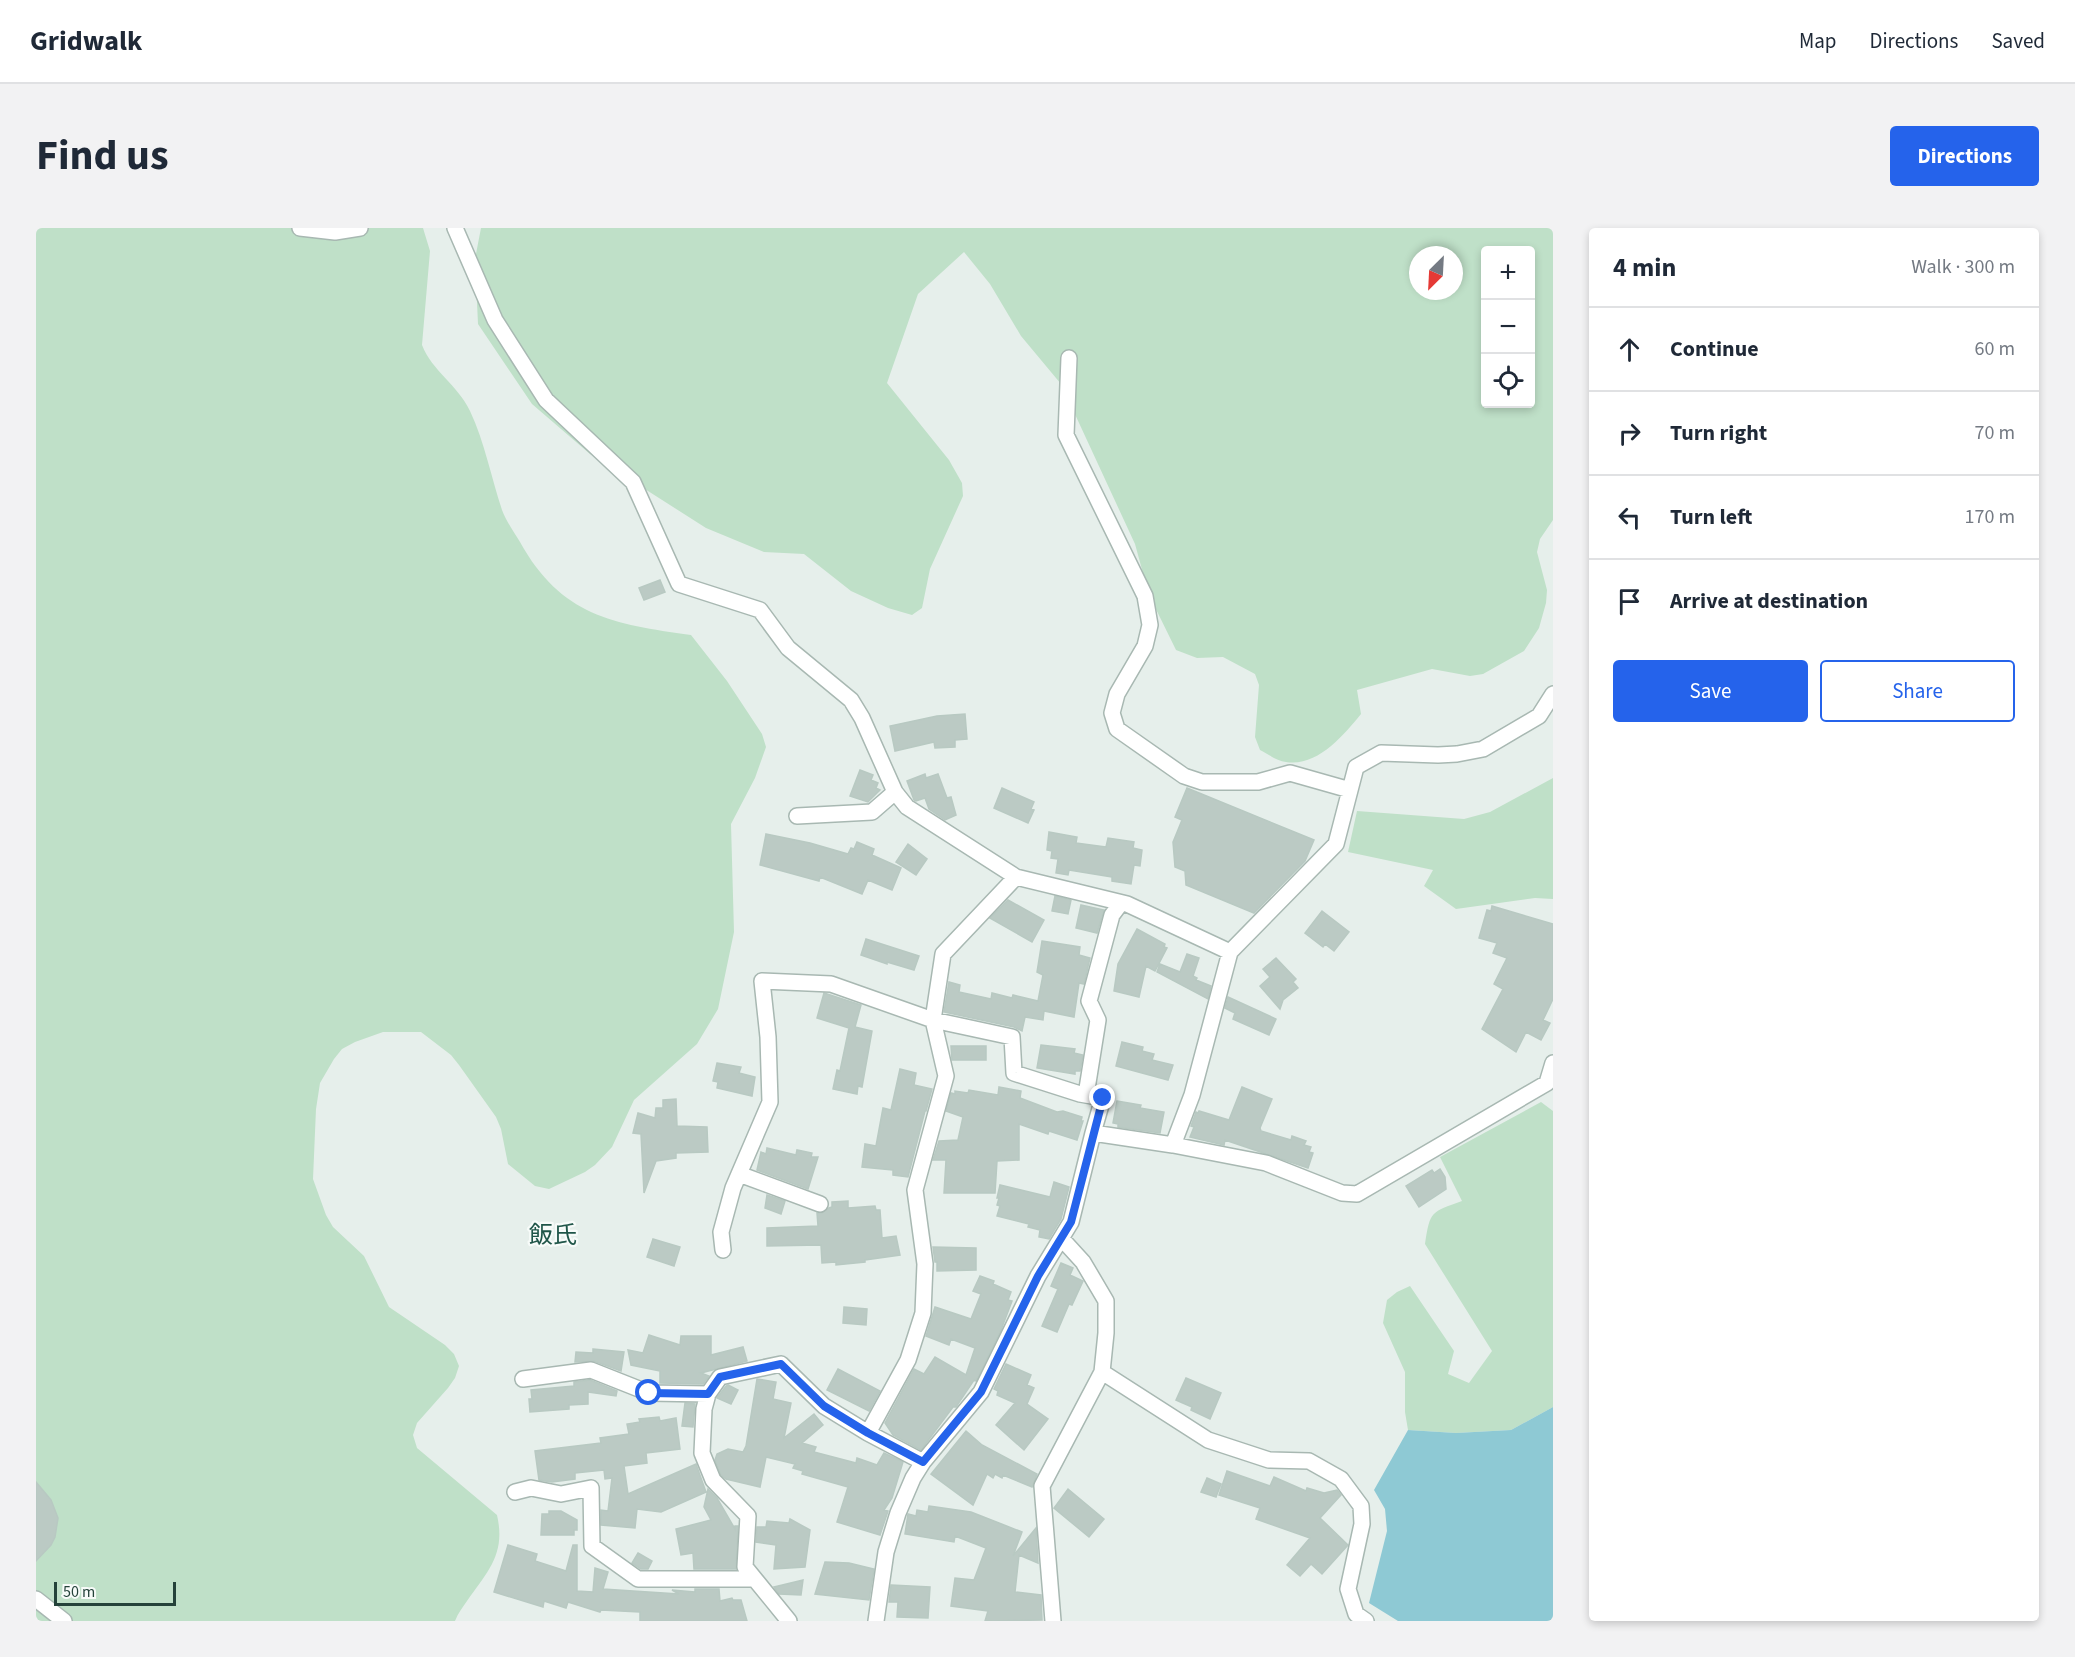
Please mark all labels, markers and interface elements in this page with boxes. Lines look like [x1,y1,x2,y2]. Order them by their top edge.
text: Gridwalk [30,21,142,61]
text: Map [1799,26,1837,56]
text: Directions [1870,26,1958,56]
text: Saved [1991,26,2045,56]
text: Find us [36,126,169,186]
button: Directions [1890,126,2039,186]
north arrow [1409,246,1463,300]
map controls [1481,246,1535,408]
button: + [1481,246,1535,300]
text: 4 min [1613,249,1676,286]
text: Walk · 300 m [1911,253,2015,281]
button: − [1481,300,1535,354]
icon: ahead [1613,333,1646,366]
text: Continue [1670,333,1759,365]
text: 60 m [1975,335,2015,363]
button: locate [1481,354,1535,408]
icon: right [1613,417,1646,450]
text: Turn right [1670,417,1767,449]
text: 70 m [1975,419,2015,447]
icon: left [1613,501,1646,534]
text: Turn left [1670,501,1752,533]
text: 170 m [1965,503,2015,531]
icon: arrive [1613,585,1646,618]
text: Arrive at destination [1670,585,1868,617]
button: Save [1613,660,1808,722]
button: Share [1820,660,2015,722]
route end [1089,1084,1115,1110]
district label: 飯氏 [529,1218,577,1253]
route start [635,1379,661,1405]
scale bar [54,1579,176,1606]
text: 50 m [63,1581,95,1603]

